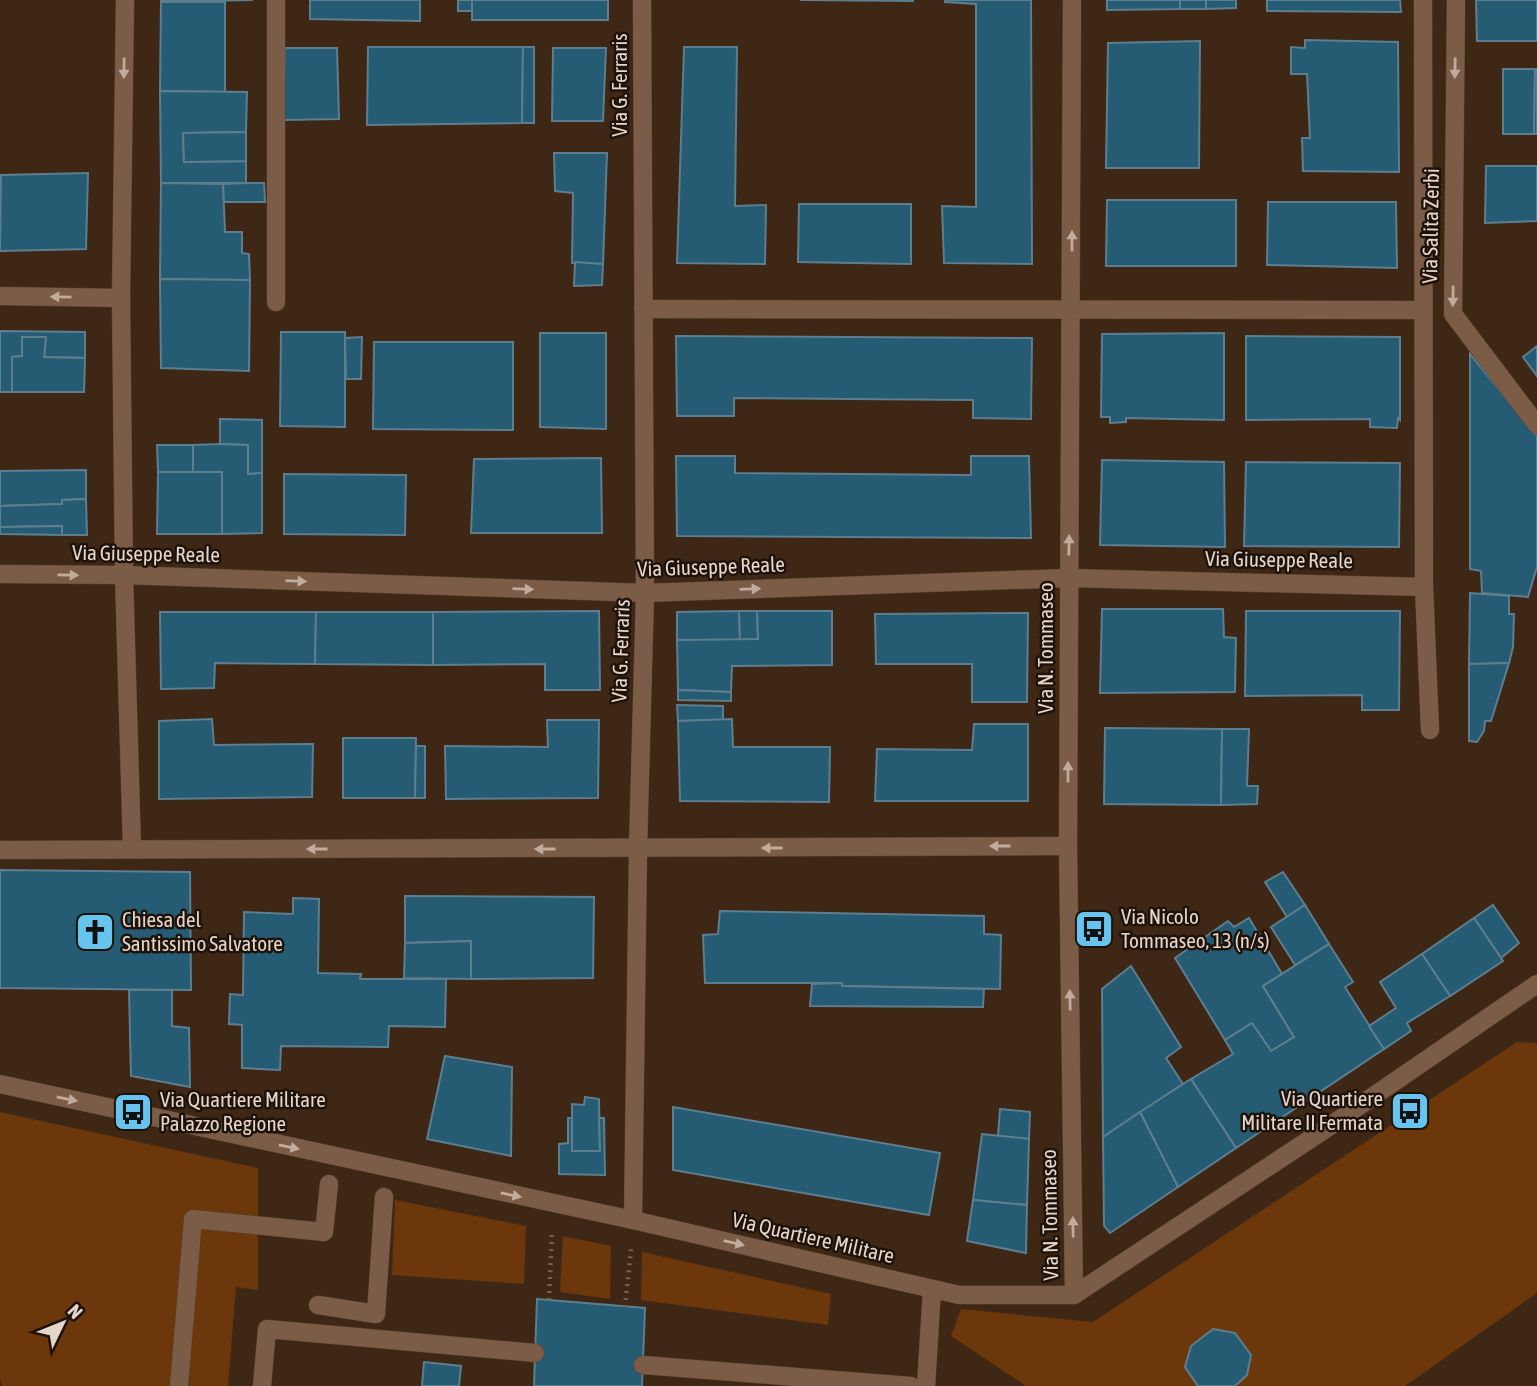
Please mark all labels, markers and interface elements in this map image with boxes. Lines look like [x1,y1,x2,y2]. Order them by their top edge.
street label: Via G. Ferraris [607,33,631,137]
one-way arrow [118,57,130,79]
one-way arrow [1449,57,1461,79]
street label: Via Salita Zerbi [1417,168,1443,284]
one-way arrow [1066,229,1078,251]
one-way arrow [1447,285,1459,307]
one-way arrow [49,291,71,303]
one-way arrow [1063,533,1075,555]
street label: Via Giuseppe Reale [72,540,220,566]
street label: Via Giuseppe Reale [1205,546,1353,572]
street label: Via Giuseppe Reale [637,551,785,581]
one-way arrow [57,569,79,580]
one-way arrow [285,575,307,587]
street label: Via N. Tommaseo [1033,582,1057,714]
one-way arrow [512,583,534,594]
one-way arrow [740,584,762,595]
street label: Via G. Ferraris [606,599,634,703]
one-way arrow [1062,761,1074,783]
one-way arrow [988,840,1010,852]
one-way arrow [761,842,783,854]
one-way arrow [306,843,328,855]
one-way arrow [533,843,555,855]
place label: Via Nicolo Tommaseo, 13 (n/s) [1121,904,1270,952]
place label: Chiesa del Santissimo Salvatore [122,907,283,955]
bus stop icon: Via Nicolo Tommaseo, 13 (n/s) [1073,908,1115,950]
church icon: Chiesa del Santissimo Salvatore [74,911,116,953]
one-way arrow [1064,988,1076,1010]
place label: Via Quartiere Militare II Fermata [1241,1086,1383,1134]
place label: Via Quartiere Militare Palazzo Regione [160,1087,326,1135]
bus stop icon: Via Quartiere Militare II Fermata [1389,1090,1431,1132]
bus stop icon: Via Quartiere Militare Palazzo Regione [112,1091,154,1133]
one-way arrow [56,1093,78,1104]
one-way arrow [278,1141,300,1152]
street label: Via N. Tommaseo [1036,1149,1062,1281]
one-way arrow [500,1189,522,1200]
street label: Via Quartiere Militare [730,1207,897,1267]
one-way arrow [1067,1216,1079,1238]
one-way arrow [723,1238,745,1249]
north arrow [28,1288,98,1358]
text: N [64,1300,87,1323]

